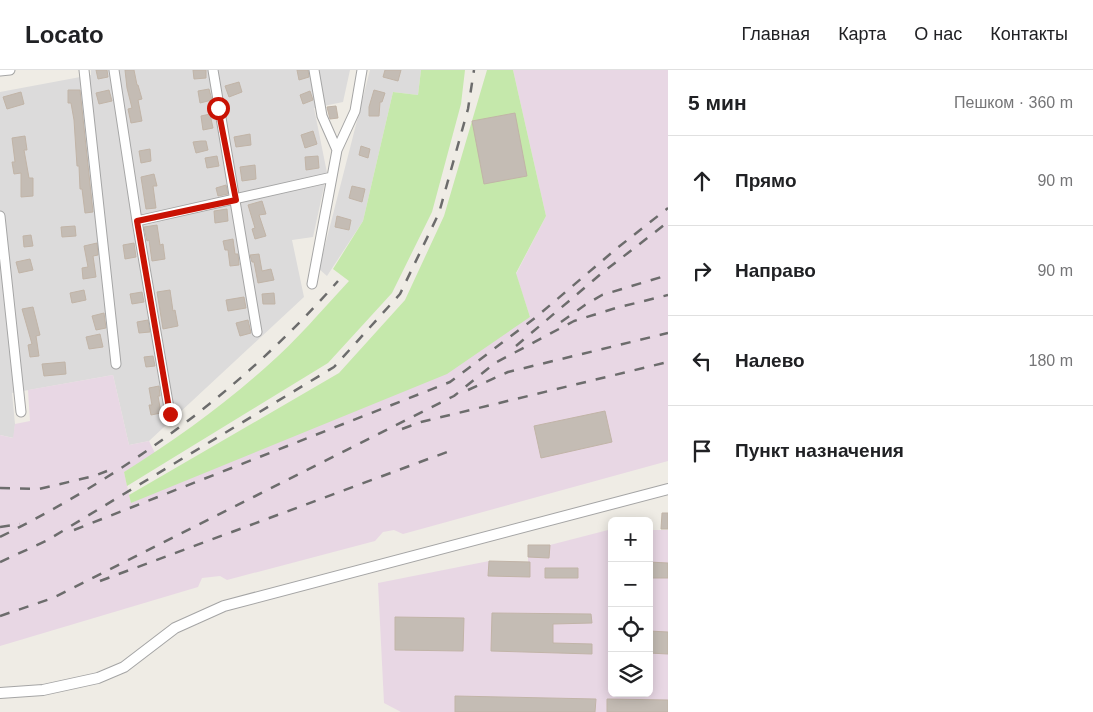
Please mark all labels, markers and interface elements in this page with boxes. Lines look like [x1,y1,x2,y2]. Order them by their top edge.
text: Locato [25,21,104,48]
text: Главная [742,24,810,44]
text: Карта [838,24,886,44]
text: О нас [914,24,962,44]
text: Контакты [990,24,1068,44]
text: 5 мин [688,91,747,114]
text: Пешком · 360 m [954,94,1073,111]
route start [207,97,230,120]
icon: ahead [688,167,716,195]
text: Прямо [735,170,797,191]
text: 90 m [1037,172,1073,189]
icon: right [688,257,716,285]
text: Направо [735,260,816,281]
text: 90 m [1037,262,1073,279]
icon: left [688,347,716,375]
text: Налево [735,350,805,371]
text: 180 m [1029,352,1073,369]
route end [159,403,182,426]
icon: arrive [688,437,716,465]
text: Пункт назначения [735,440,904,461]
map controls [608,517,653,697]
button: + [608,517,653,562]
button: − [608,562,653,607]
button: locate [608,607,653,652]
button: layers [608,652,653,697]

